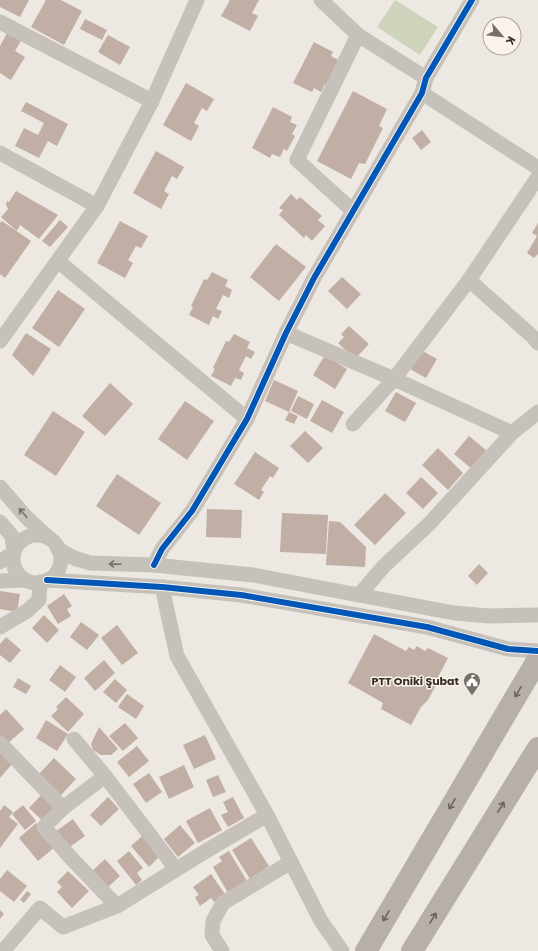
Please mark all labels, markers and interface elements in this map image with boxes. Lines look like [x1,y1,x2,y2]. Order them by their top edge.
north arrow [482,16,522,56]
text: K [502,34,520,48]
one-way arrow [18,508,28,518]
one-way arrow [109,560,122,567]
public building icon: PTT Oniki Şubat [462,671,482,696]
place label: PTT Oniki Şubat [372,673,460,689]
one-way arrow [514,686,522,698]
one-way arrow [448,798,456,810]
one-way arrow [497,802,506,813]
one-way arrow [382,910,390,922]
one-way arrow [429,913,437,924]

